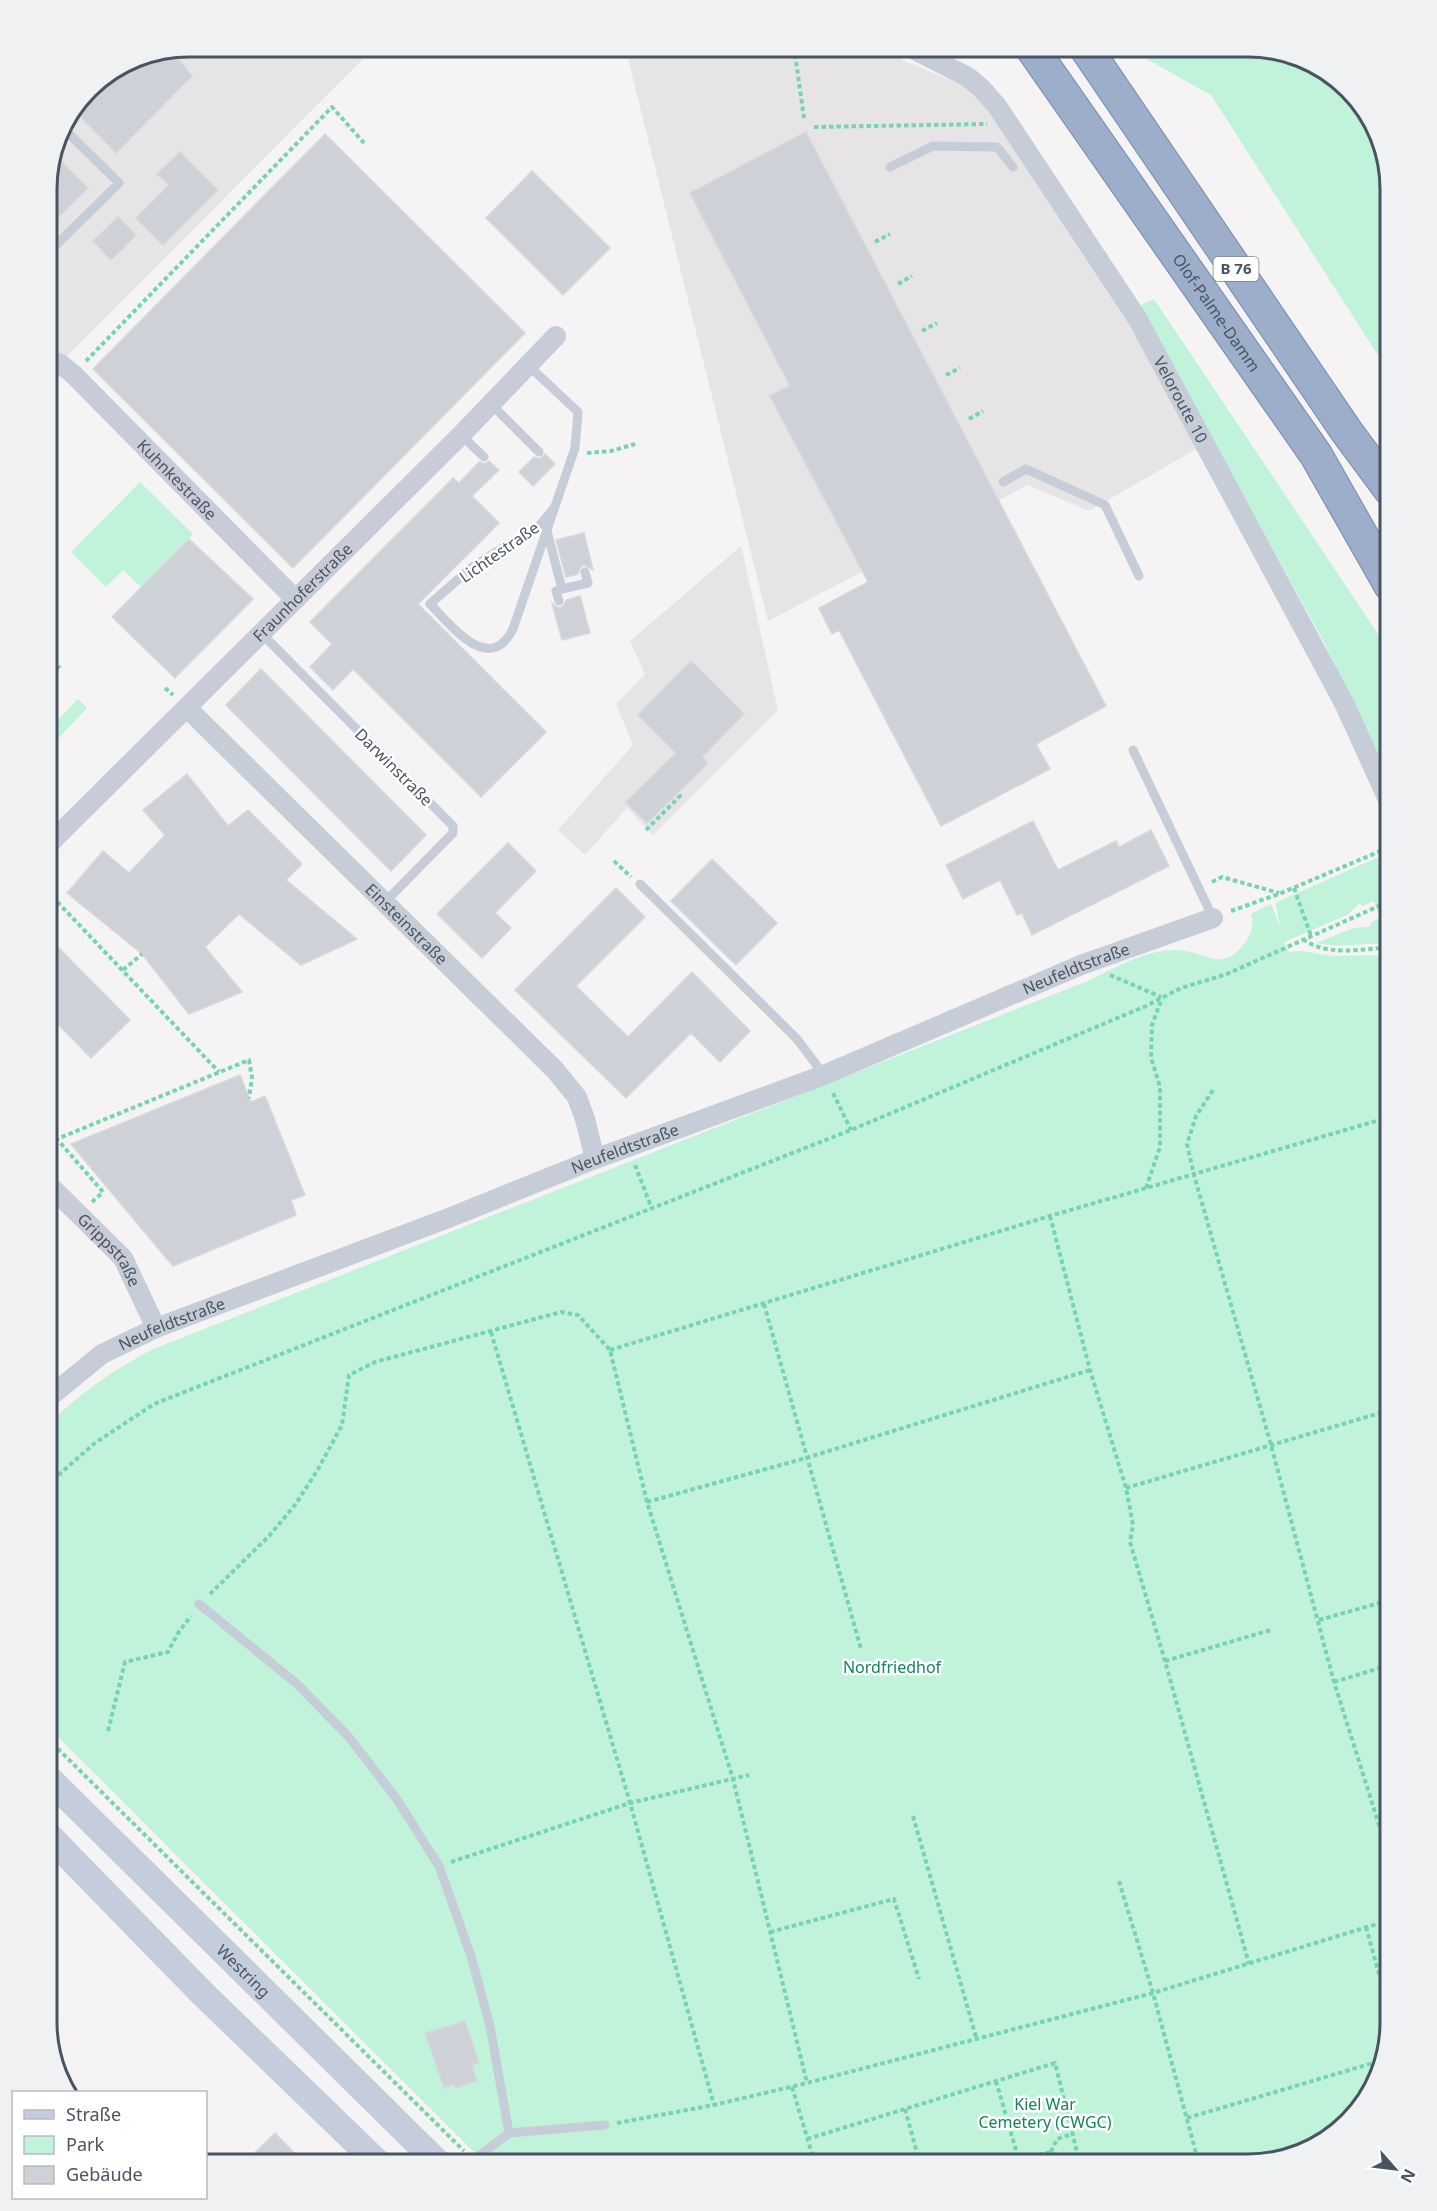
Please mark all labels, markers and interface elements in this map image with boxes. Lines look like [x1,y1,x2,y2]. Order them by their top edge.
street label: Olof-Palme-Damm [1168,249,1266,376]
road number: B 76 [1214,257,1258,281]
street label: Veloroute 10 [1149,352,1213,447]
street label: Kuhnkestraße [132,434,222,525]
street label: Lichtestraße [455,516,543,588]
street label: Fraunhoferstraße [248,538,357,647]
street label: Darwinstraße [350,723,438,811]
street label: Einsteinstraße [361,879,453,969]
street label: Neufeldtstraße [1019,938,1132,1000]
street label: Neufeldtstraße [568,1118,682,1179]
street label: Grippstraße [73,1208,146,1290]
street label: Neufeldtstraße [115,1292,228,1356]
park label: Nordfriedhof [843,1656,943,1678]
street label: Westring [212,1939,275,2002]
legend [12,2091,207,2199]
park label: Kiel War Cemetery (CWGC) [978,2093,1112,2133]
text: Straße [66,2102,121,2126]
text: Park [66,2132,104,2156]
north arrow [1365,2139,1425,2199]
text: Gebäude [66,2162,143,2186]
text: N [1395,2165,1421,2187]

